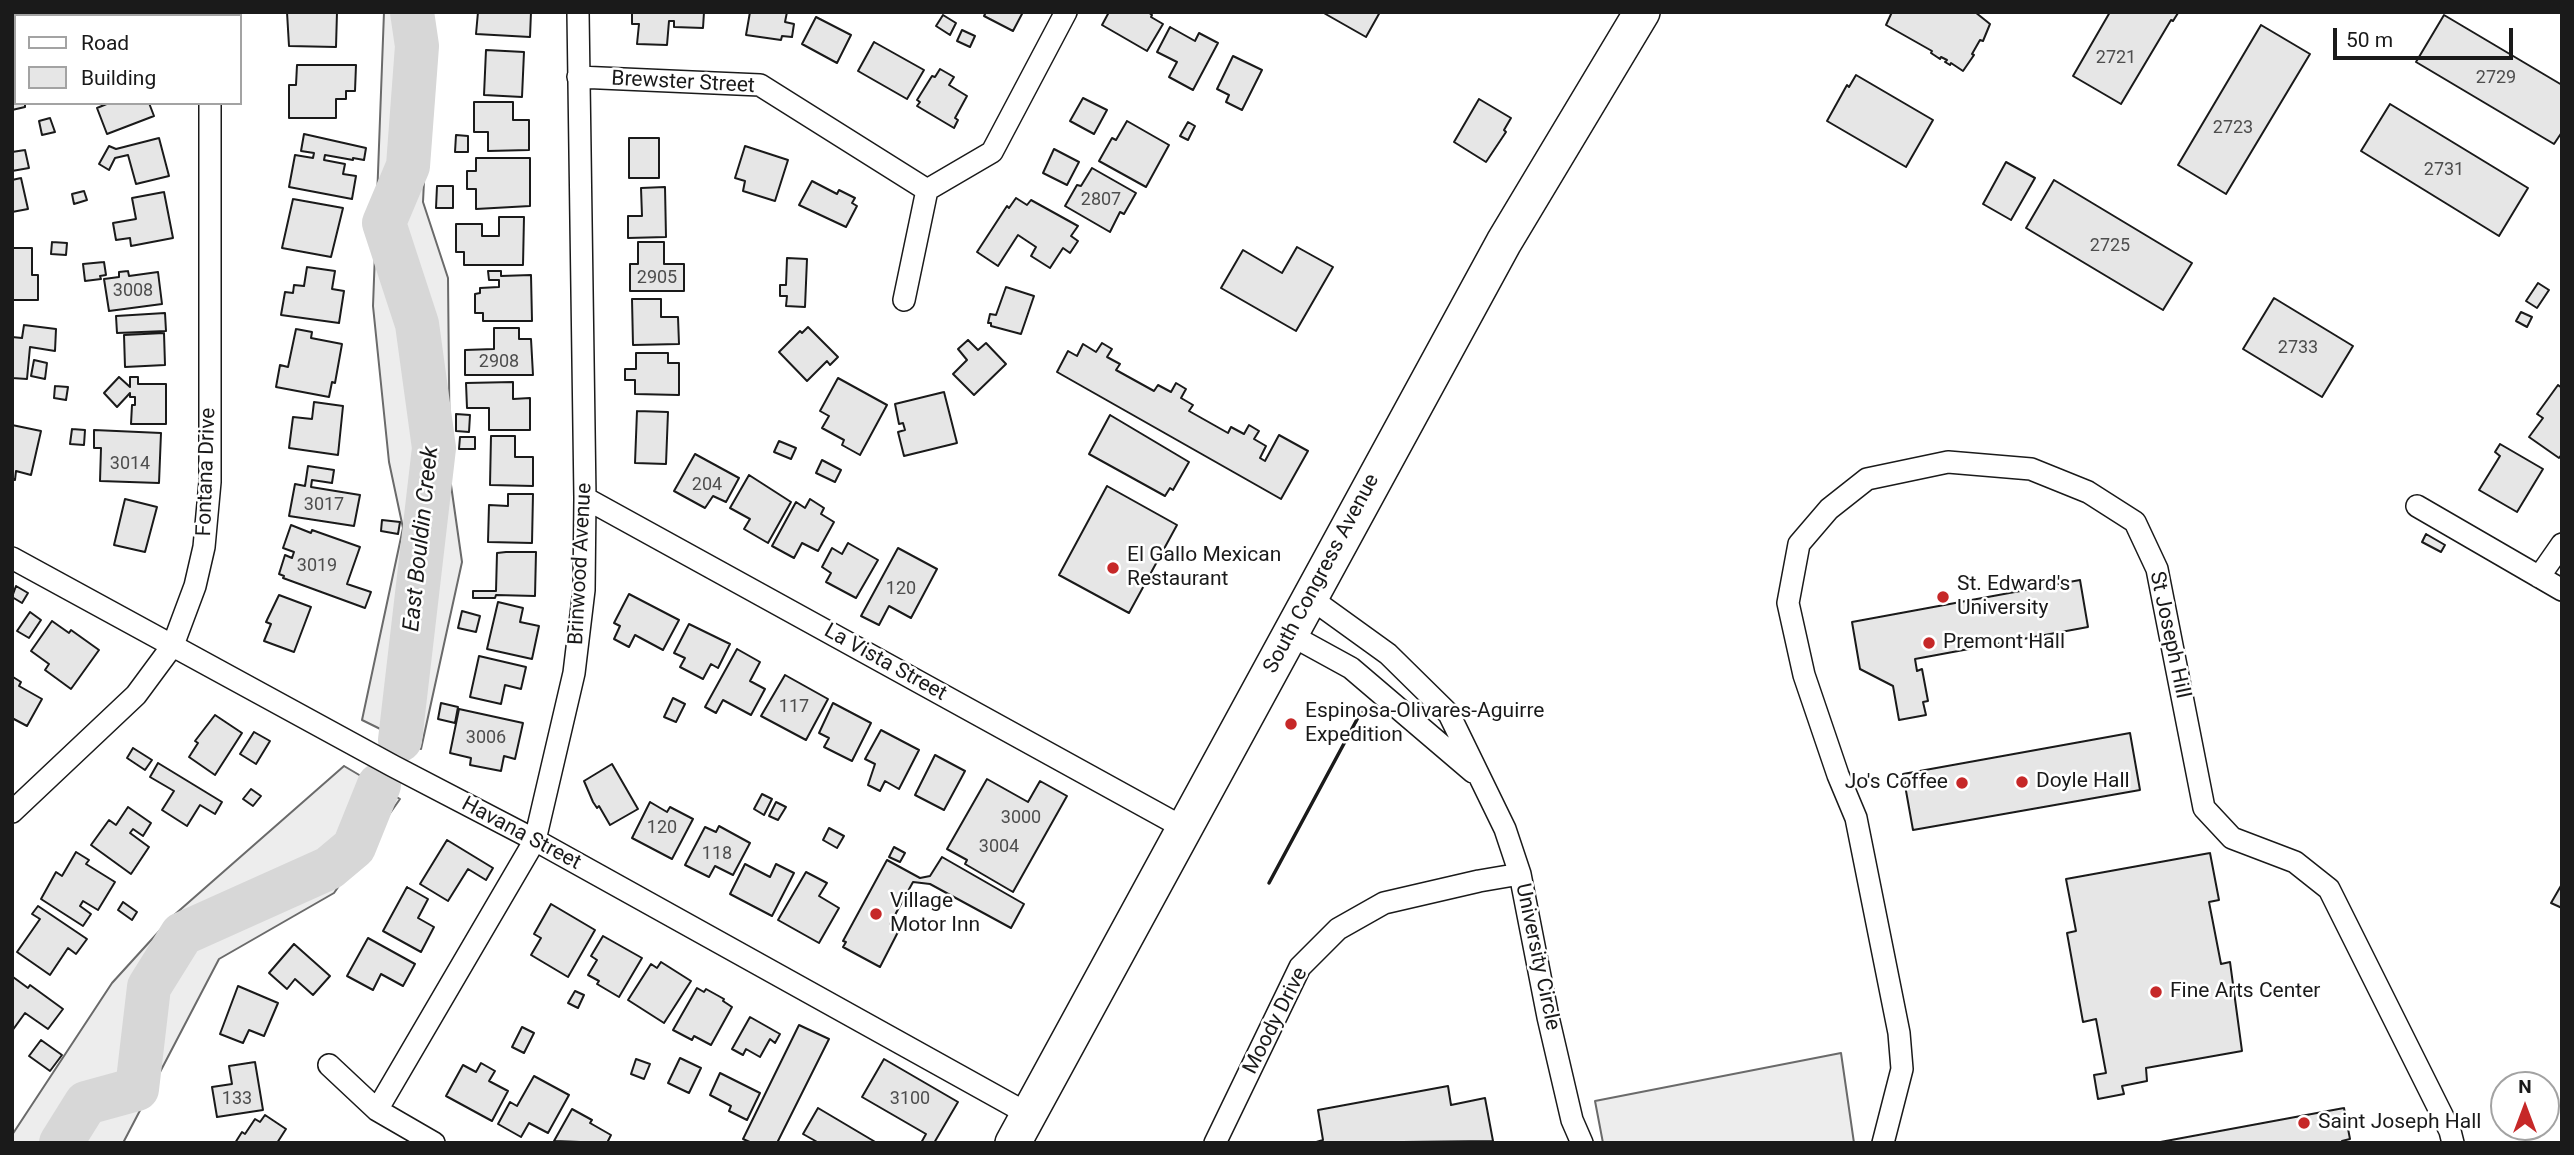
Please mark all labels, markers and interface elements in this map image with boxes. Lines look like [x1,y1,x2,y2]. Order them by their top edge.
legend [14,14,242,105]
scale bar [2336,14,2516,58]
text: 50 m [2346,28,2393,52]
text: Road [81,31,129,55]
house number: 2721 [2096,47,2136,69]
text: Building [81,66,156,90]
street label: Brewster Street [611,67,755,99]
house number: 2729 [2476,67,2516,89]
house number: 2723 [2213,117,2253,139]
house number: 2731 [2424,159,2464,181]
house number: 2807 [1081,189,1121,211]
house number: 2725 [2090,235,2130,257]
house number: 2905 [637,267,677,289]
house number: 3008 [113,280,153,302]
house number: 2733 [2278,337,2318,359]
house number: 2908 [479,351,519,373]
street label: Fontana Drive [192,407,222,537]
water label: East Bouldin Creek [399,445,445,633]
house number: 3014 [110,453,150,475]
street label: South Congress Avenue [1259,470,1385,678]
house number: 204 [692,474,722,496]
street label: Brinwood Avenue [564,482,598,646]
house number: 3017 [304,494,344,516]
place label: El Gallo Mexican Restaurant [1127,543,1281,593]
house number: 3019 [297,555,337,577]
marker: El Gallo Mexican Restaurant [1105,560,1121,576]
street label: St Joseph Hill [2143,569,2195,701]
place label: St. Edward's University [1957,572,2070,622]
house number: 120 [886,578,916,600]
marker: St. Edward's University [1935,589,1951,605]
street label: La Vista Street [819,619,951,707]
place label: Premont Hall [1943,630,2065,656]
marker: Premont Hall [1921,635,1937,651]
house number: 117 [779,696,809,718]
place label: Espinosa-Olivares-Aguirre Expedition [1305,699,1544,749]
marker: Espinosa-Olivares-Aguirre Expedition [1283,716,1299,732]
house number: 3006 [466,727,506,749]
place label: Doyle Hall [2036,769,2130,795]
place label: Jo's Coffee [1845,770,1948,796]
marker: Doyle Hall [2014,774,2030,790]
marker: Jo's Coffee [1954,775,1970,791]
street label: Havana Street [457,792,585,876]
house number: 3000 [1001,807,1041,829]
house number: 120 [647,817,677,839]
house number: 3004 [979,836,1019,858]
house number: 118 [702,843,732,865]
street label: University Circle [1509,881,1565,1033]
place label: Village Motor Inn [890,889,980,939]
marker: Village Motor Inn [868,906,884,922]
street label: Moody Drive [1238,963,1314,1079]
place label: Fine Arts Center [2170,979,2320,1005]
marker: Fine Arts Center [2148,984,2164,1000]
north arrow [2490,1071,2560,1141]
text: N [2518,1075,2532,1098]
house number: 133 [222,1088,252,1110]
house number: 3100 [890,1088,930,1110]
place label: Saint Joseph Hall [2318,1110,2481,1136]
marker: Saint Joseph Hall [2296,1115,2312,1131]

